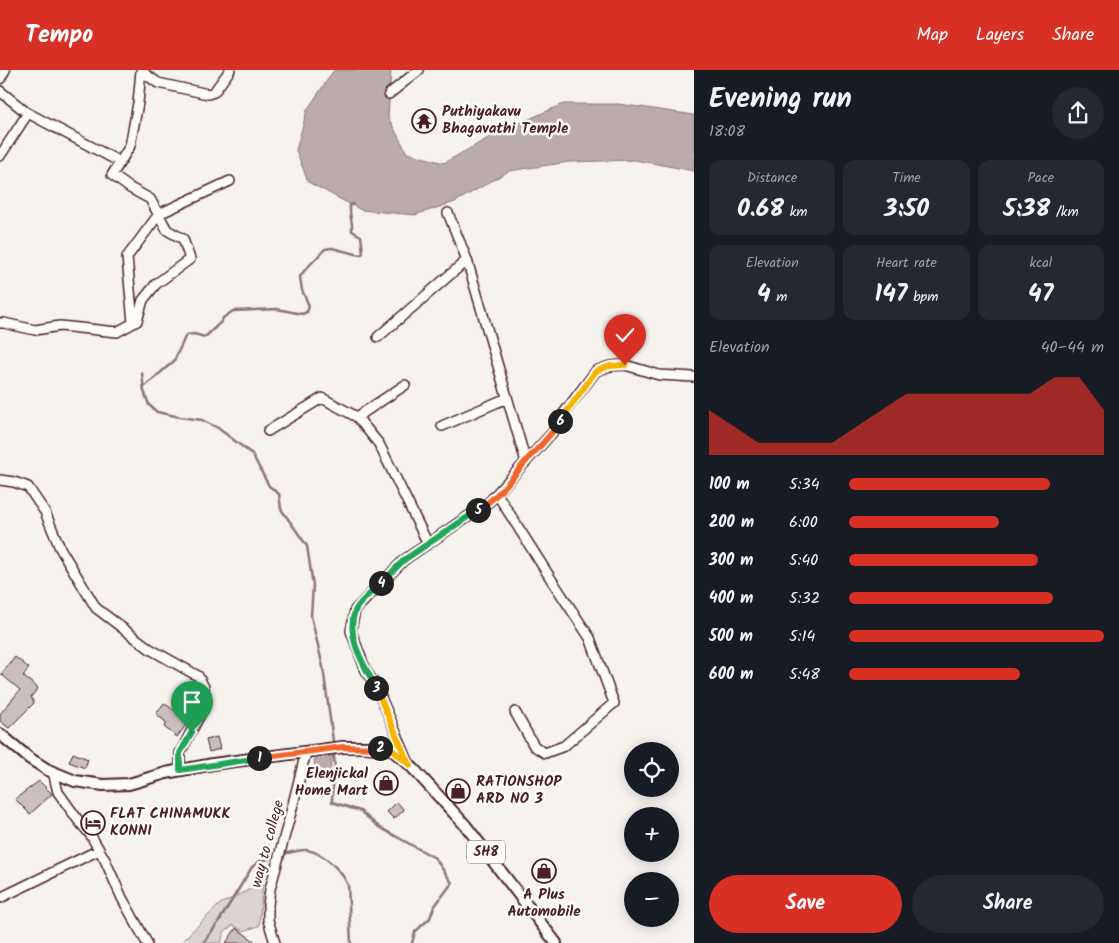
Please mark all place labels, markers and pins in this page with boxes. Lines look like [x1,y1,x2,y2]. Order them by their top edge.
place label: Puthiyakavu Bhagavathi Temple [442,100,569,141]
temple icon: Puthiyakavu Bhagavathi Temple [411,108,437,134]
pin [604,314,646,365]
pin: 6 [548,408,572,434]
pin: 5 [466,498,490,522]
pin: 4 [368,570,394,596]
pin: 3 [364,676,388,700]
pin [171,681,213,732]
pin: 2 [368,736,392,760]
pin: 1 [246,746,272,770]
place label: Elenjickal Home Mart [295,762,368,803]
shop icon: Elenjickal Home Mart [373,770,399,796]
place label: RATIONSHOP ARD NO 3 [476,770,562,811]
shop icon: RATIONSHOP ARD NO 3 [445,778,471,804]
place label: FLAT CHINAMUKK KONNI [110,802,231,843]
hotel icon: FLAT CHINAMUKK KONNI [80,810,106,836]
shop icon: A Plus Automobile [531,858,557,884]
place label: A Plus Automobile [507,883,581,924]

